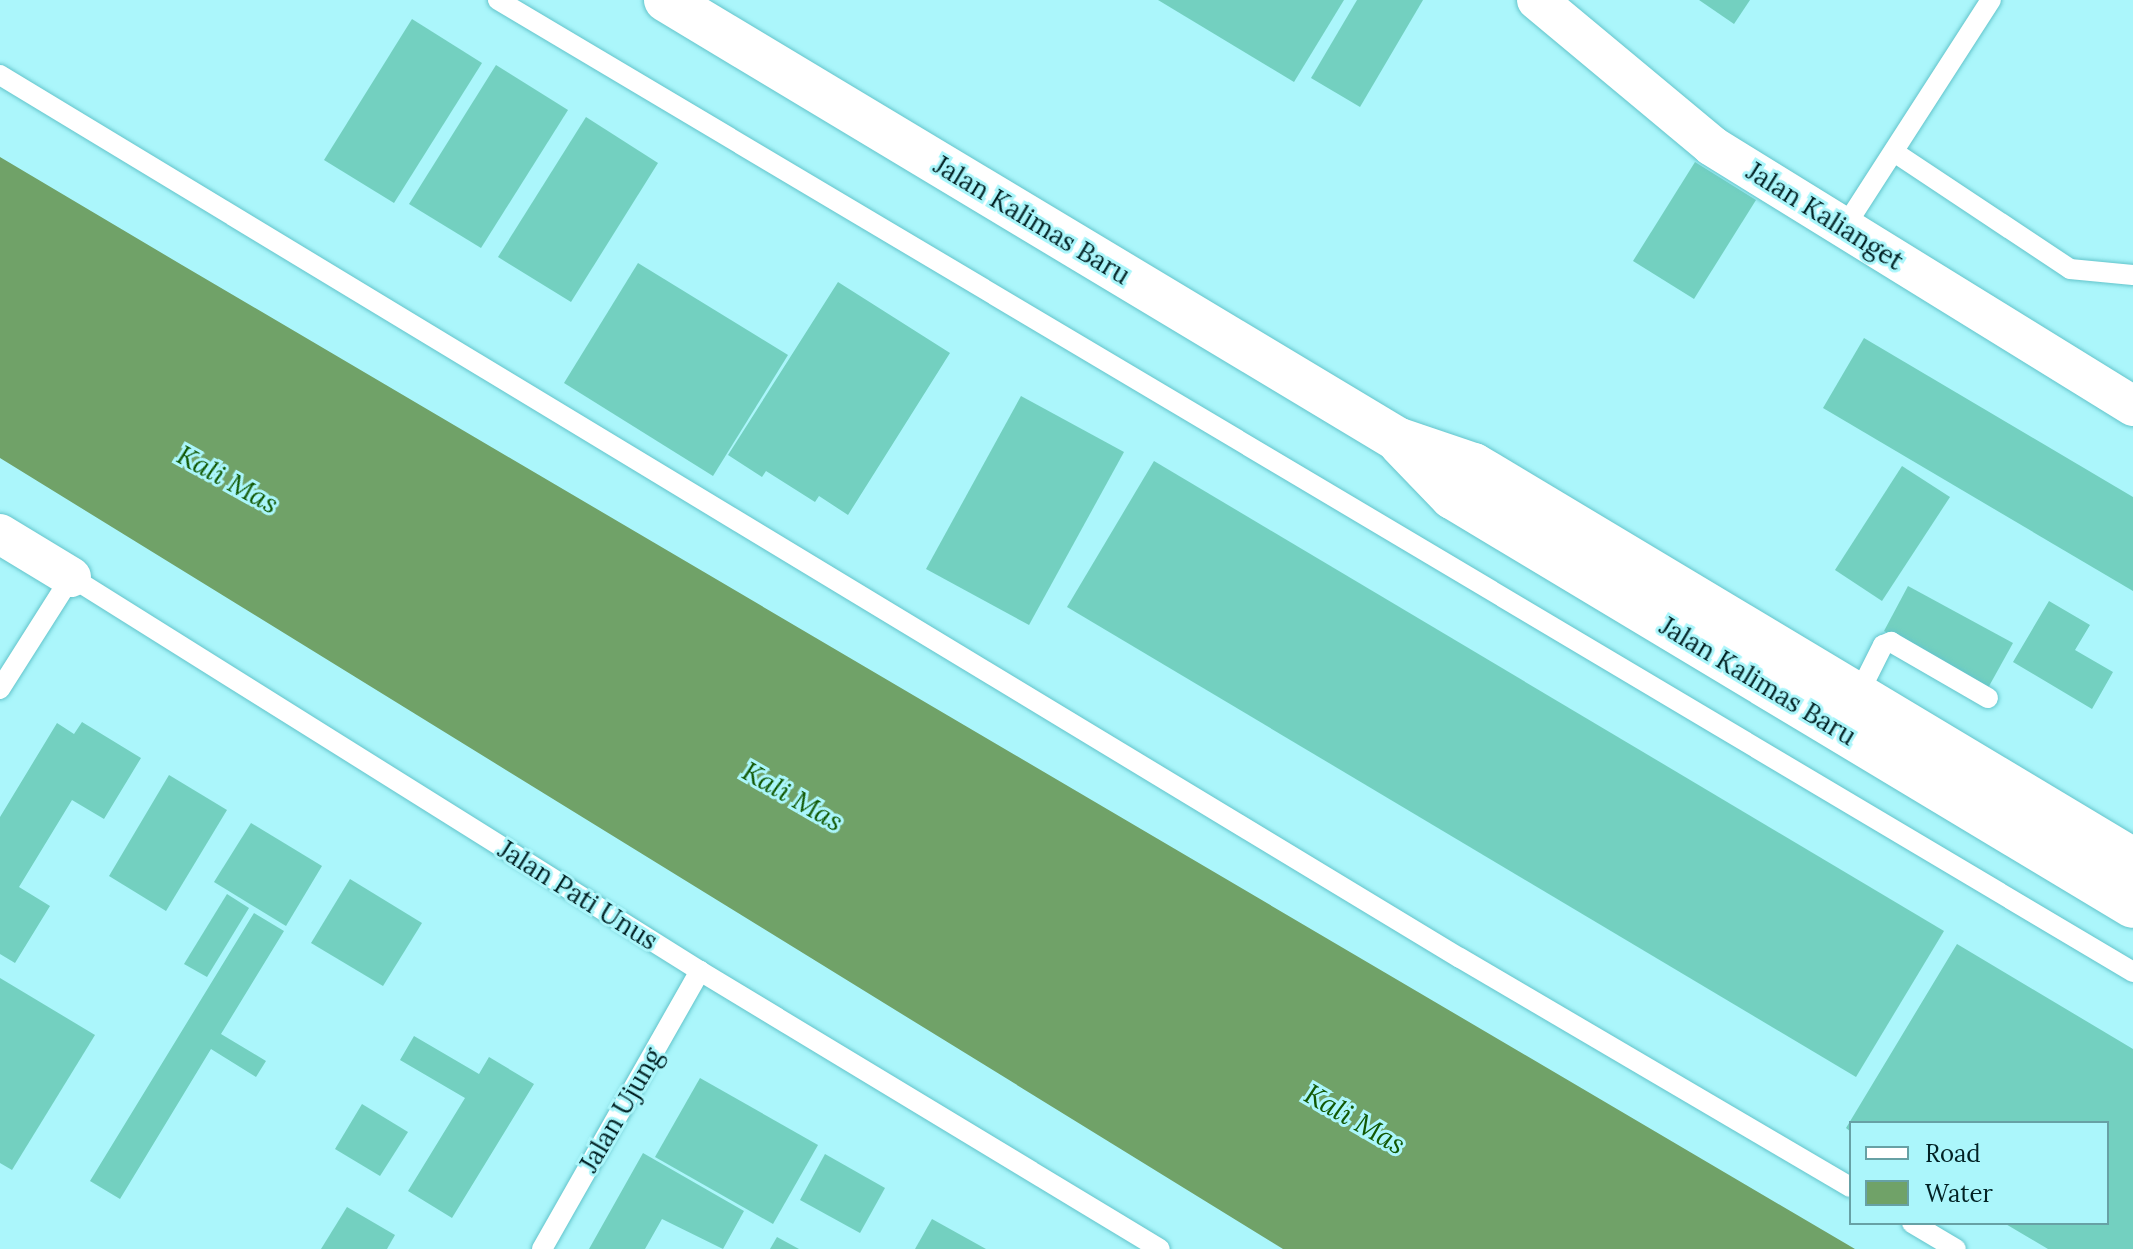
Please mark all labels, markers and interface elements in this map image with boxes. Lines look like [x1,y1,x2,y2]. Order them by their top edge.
street label: Jalan Kalimas Baru [928,149,1136,291]
street label: Jalan Kalianget [1741,155,1909,277]
water label: Kali Mas [171,437,285,521]
street label: Jalan Kalimas Baru [1654,610,1862,752]
water label: Kali Mas [737,754,849,838]
street label: Jalan Pati Unus [493,834,663,956]
street label: Jalan Ujung [573,1043,669,1177]
water label: Kali Mas [1299,1077,1411,1161]
legend [1849,1121,2109,1225]
text: Road [1925,1138,1981,1169]
text: Water [1925,1178,1993,1209]

